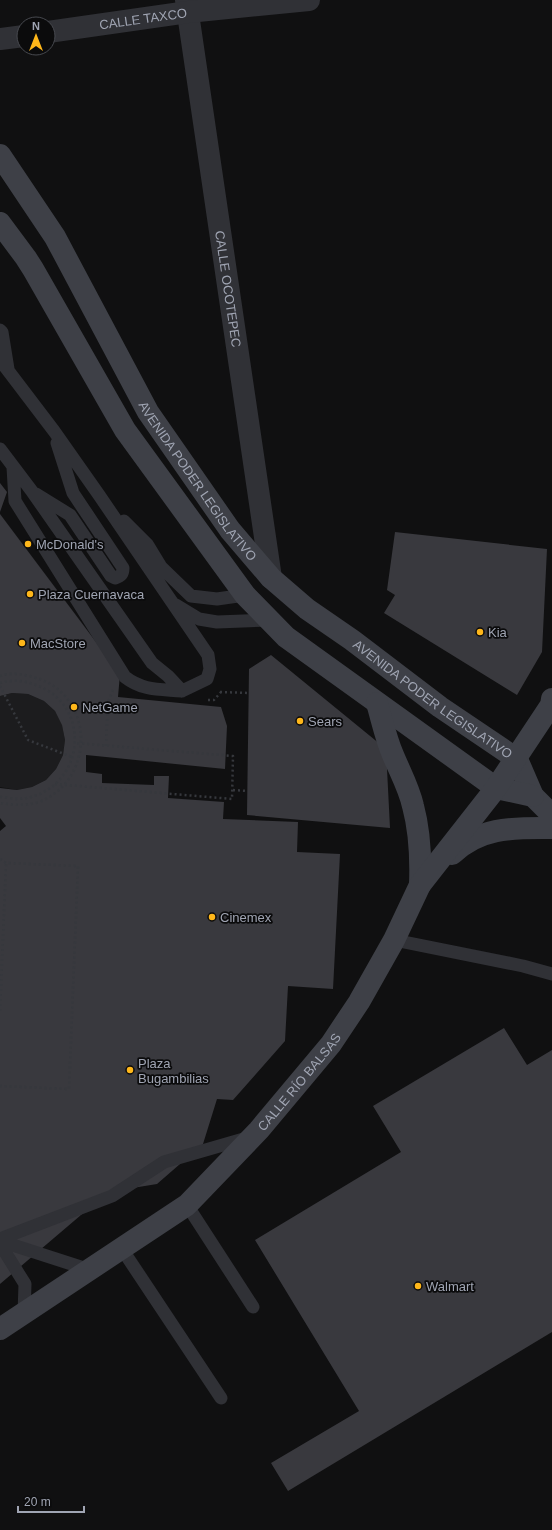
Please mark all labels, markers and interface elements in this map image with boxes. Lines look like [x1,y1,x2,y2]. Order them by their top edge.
street label: CALLE TAXCO [98,5,188,33]
north arrow [16,16,56,56]
text: N [32,20,40,32]
street label: CALLE OCOTEPEC [212,230,244,348]
street label: AVENIDA PODER LEGISLATIVO [136,399,260,564]
place label: McDonald's [36,537,104,552]
marker: McDonald's [23,539,33,549]
place label: Plaza Cuernavaca [38,587,145,602]
marker: Plaza Cuernavaca [25,589,35,599]
place label: Kia [488,625,508,640]
marker: Kia [475,627,485,637]
place label: MacStore [30,636,86,651]
street label: AVENIDA PODER LEGISLATIVO [350,637,515,762]
marker: MacStore [17,638,27,648]
place label: NetGame [82,700,138,715]
marker: NetGame [69,702,79,712]
place label: Sears [308,714,342,729]
marker: Sears [295,716,305,726]
place label: Cinemex [220,910,272,925]
marker: Cinemex [207,912,217,922]
street label: CALLE RÍO BALSAS [255,1030,344,1134]
place label: Plaza Bugambilias [138,1056,209,1086]
marker: Plaza Bugambilias [125,1065,135,1075]
place label: Walmart [426,1279,474,1294]
marker: Walmart [413,1281,423,1291]
scale bar [18,1488,84,1514]
text: 20 m [24,1495,51,1509]

